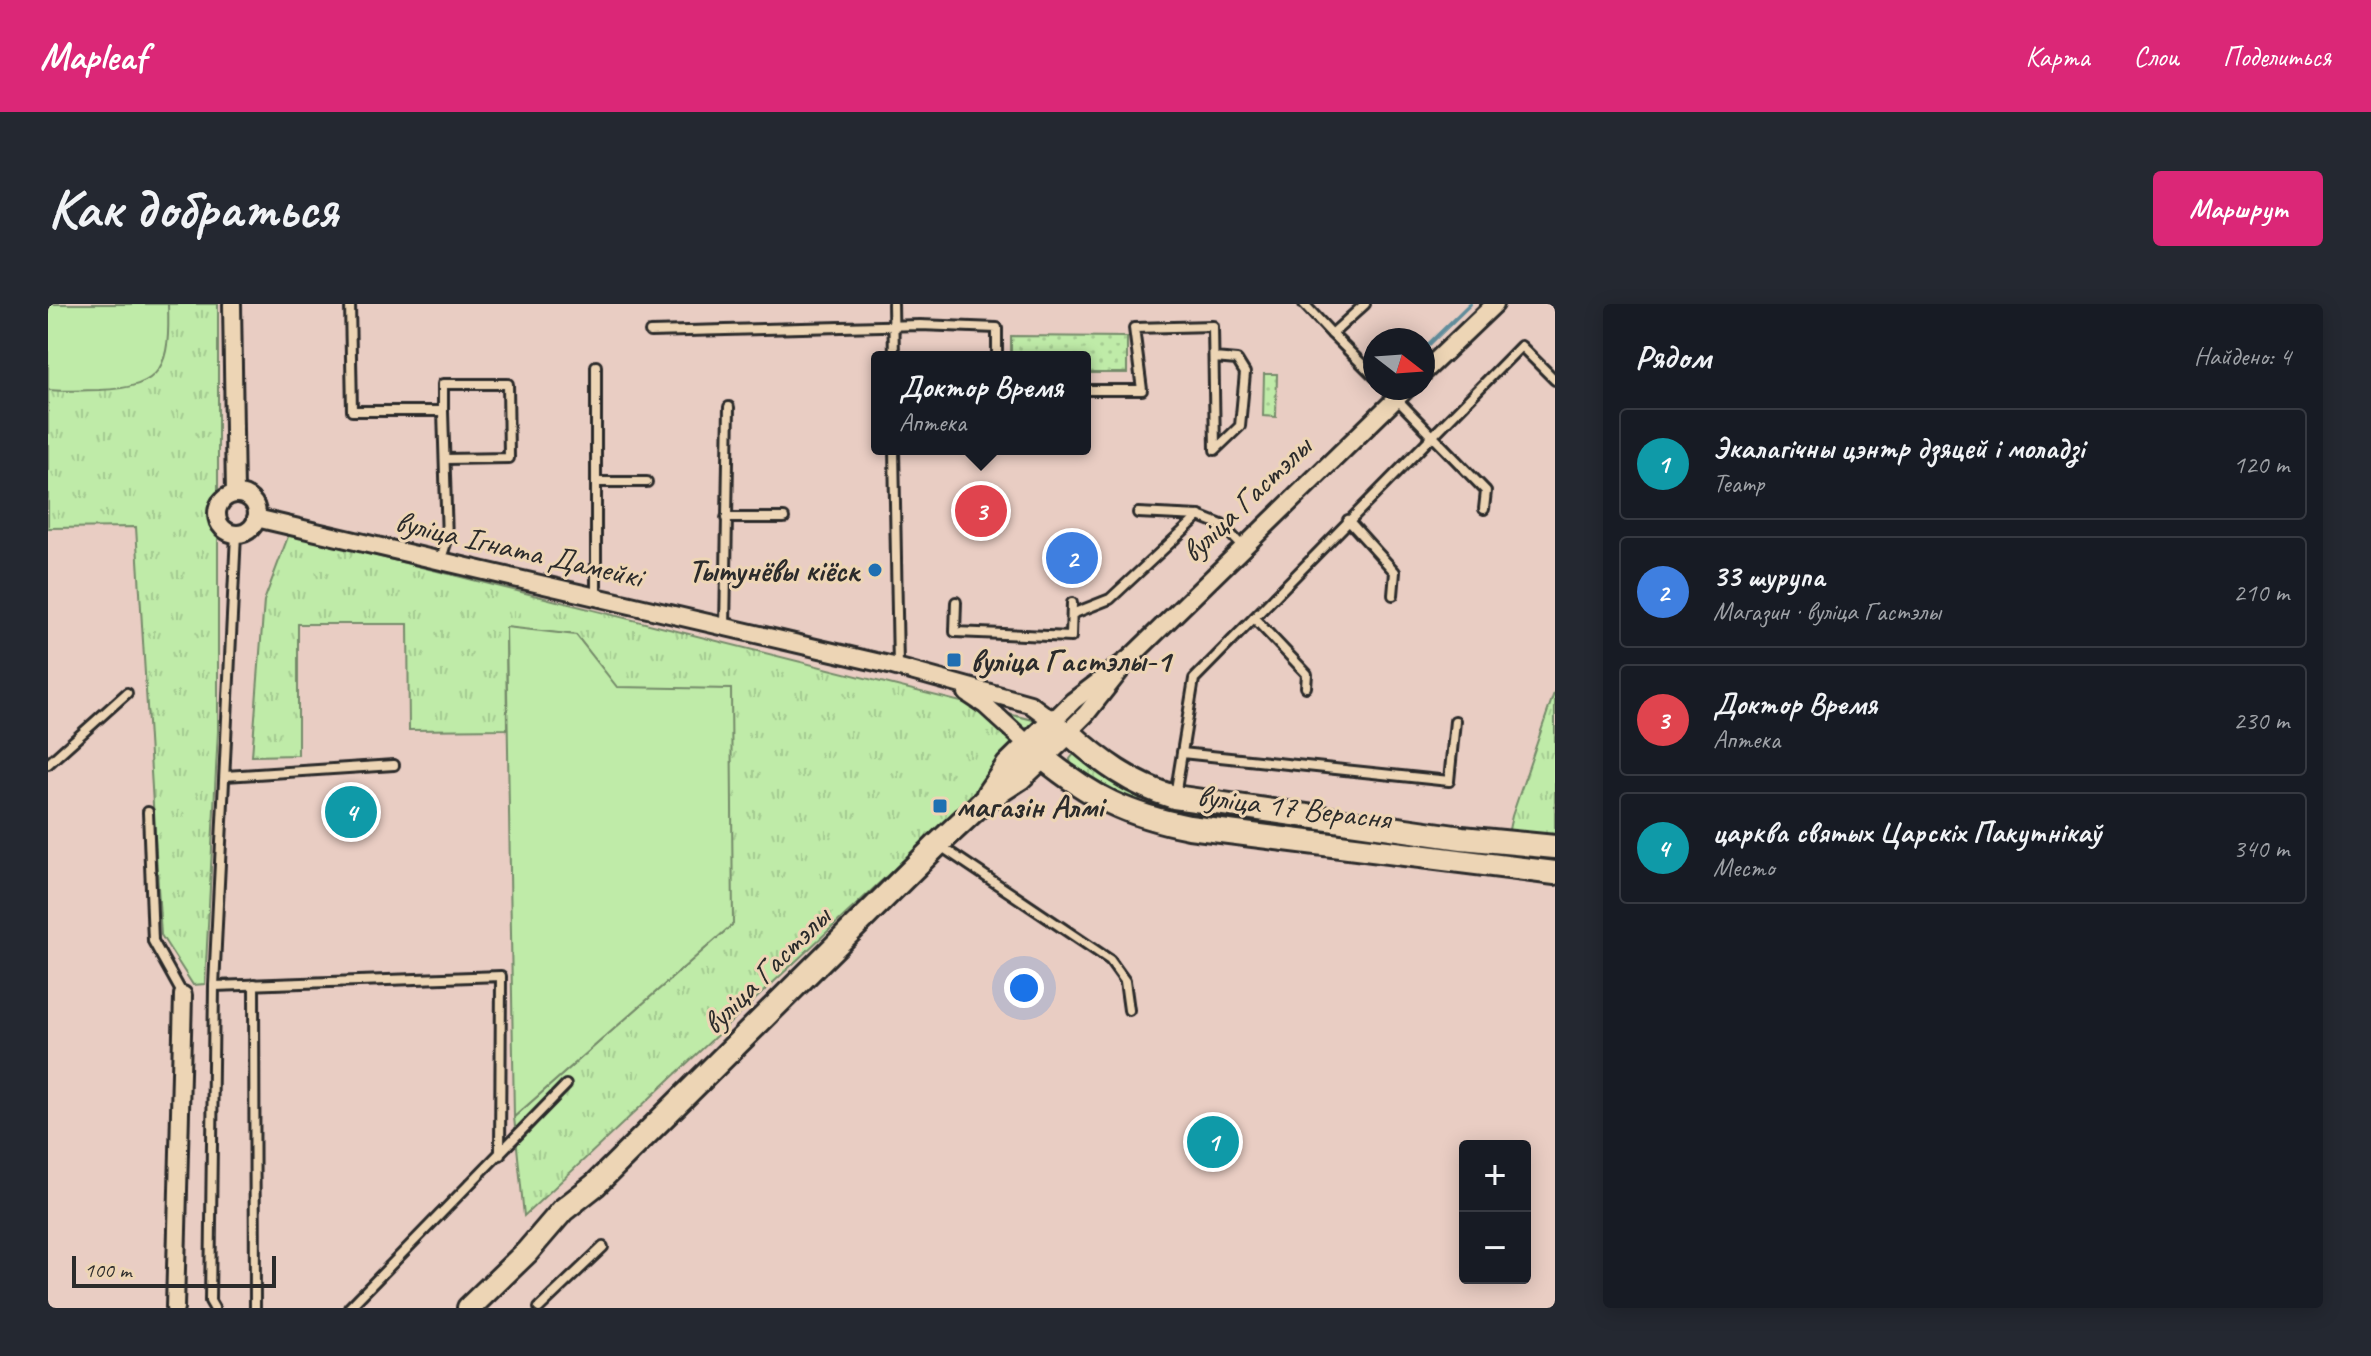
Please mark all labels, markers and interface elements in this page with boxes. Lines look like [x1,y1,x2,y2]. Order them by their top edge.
text: Mapleaf [40,33,146,80]
text: Карта [2026,39,2090,74]
text: Слои [2134,39,2179,74]
text: Поделиться [2223,39,2331,74]
button: Маршрут [2153,171,2323,246]
text: Как добраться [48,173,338,244]
north arrow [1363,328,1435,400]
text: Рядом [1635,335,1711,378]
text: Найдено: 4 [2194,340,2291,373]
popup [871,351,1091,455]
text: Доктор Время [899,368,1063,406]
text: Аптека [899,406,966,439]
street label: вуліца Гастэлы [1172,425,1321,571]
text: Экалагічны цэнтр дзяцей і моладзі [1713,429,2084,467]
text: 1 [1657,448,1669,481]
text: 120 m [2233,448,2289,481]
text: Театр [1713,467,1764,500]
pin: 3 [955,481,1007,541]
street label: вуліца Ігната Дамейкі [391,501,650,598]
pin: 2 [1046,528,1098,588]
place label: Тытунёвы кіёск [688,550,861,591]
text: 33 шурупа [1713,557,1824,595]
marker: Тытунёвы кіёск [866,561,884,579]
text: 2 [1657,576,1669,609]
text: 210 m [2233,576,2289,609]
text: Магазин · вуліца Гастэлы [1713,595,1941,628]
place label: вуліца Гастэлы-1 [970,640,1174,681]
marker: вуліца Гастэлы-1 [945,651,963,669]
text: Доктор Время [1713,685,1877,723]
text: 3 [1657,704,1669,737]
text: 230 m [2233,704,2289,737]
text: Аптека [1713,723,1780,756]
street label: вуліца 17 Верасня [1195,775,1395,839]
pin: 4 [325,782,377,842]
place label: магазін Алмі [956,786,1107,827]
marker: магазін Алмі [931,797,949,815]
text: царква святых Царскіх Пакутнікаў [1713,813,2101,851]
text: 4 [1657,832,1669,865]
text: 340 m [2233,832,2289,865]
text: Место [1713,851,1775,884]
street label: вуліца Гастэлы [693,896,840,1043]
your location [1004,968,1044,1008]
pin: 1 [1187,1112,1239,1172]
map controls [1459,1140,1531,1284]
button: + [1459,1140,1531,1212]
button: − [1459,1212,1531,1284]
scale bar [72,1252,276,1288]
text: 100 m [84,1256,131,1284]

